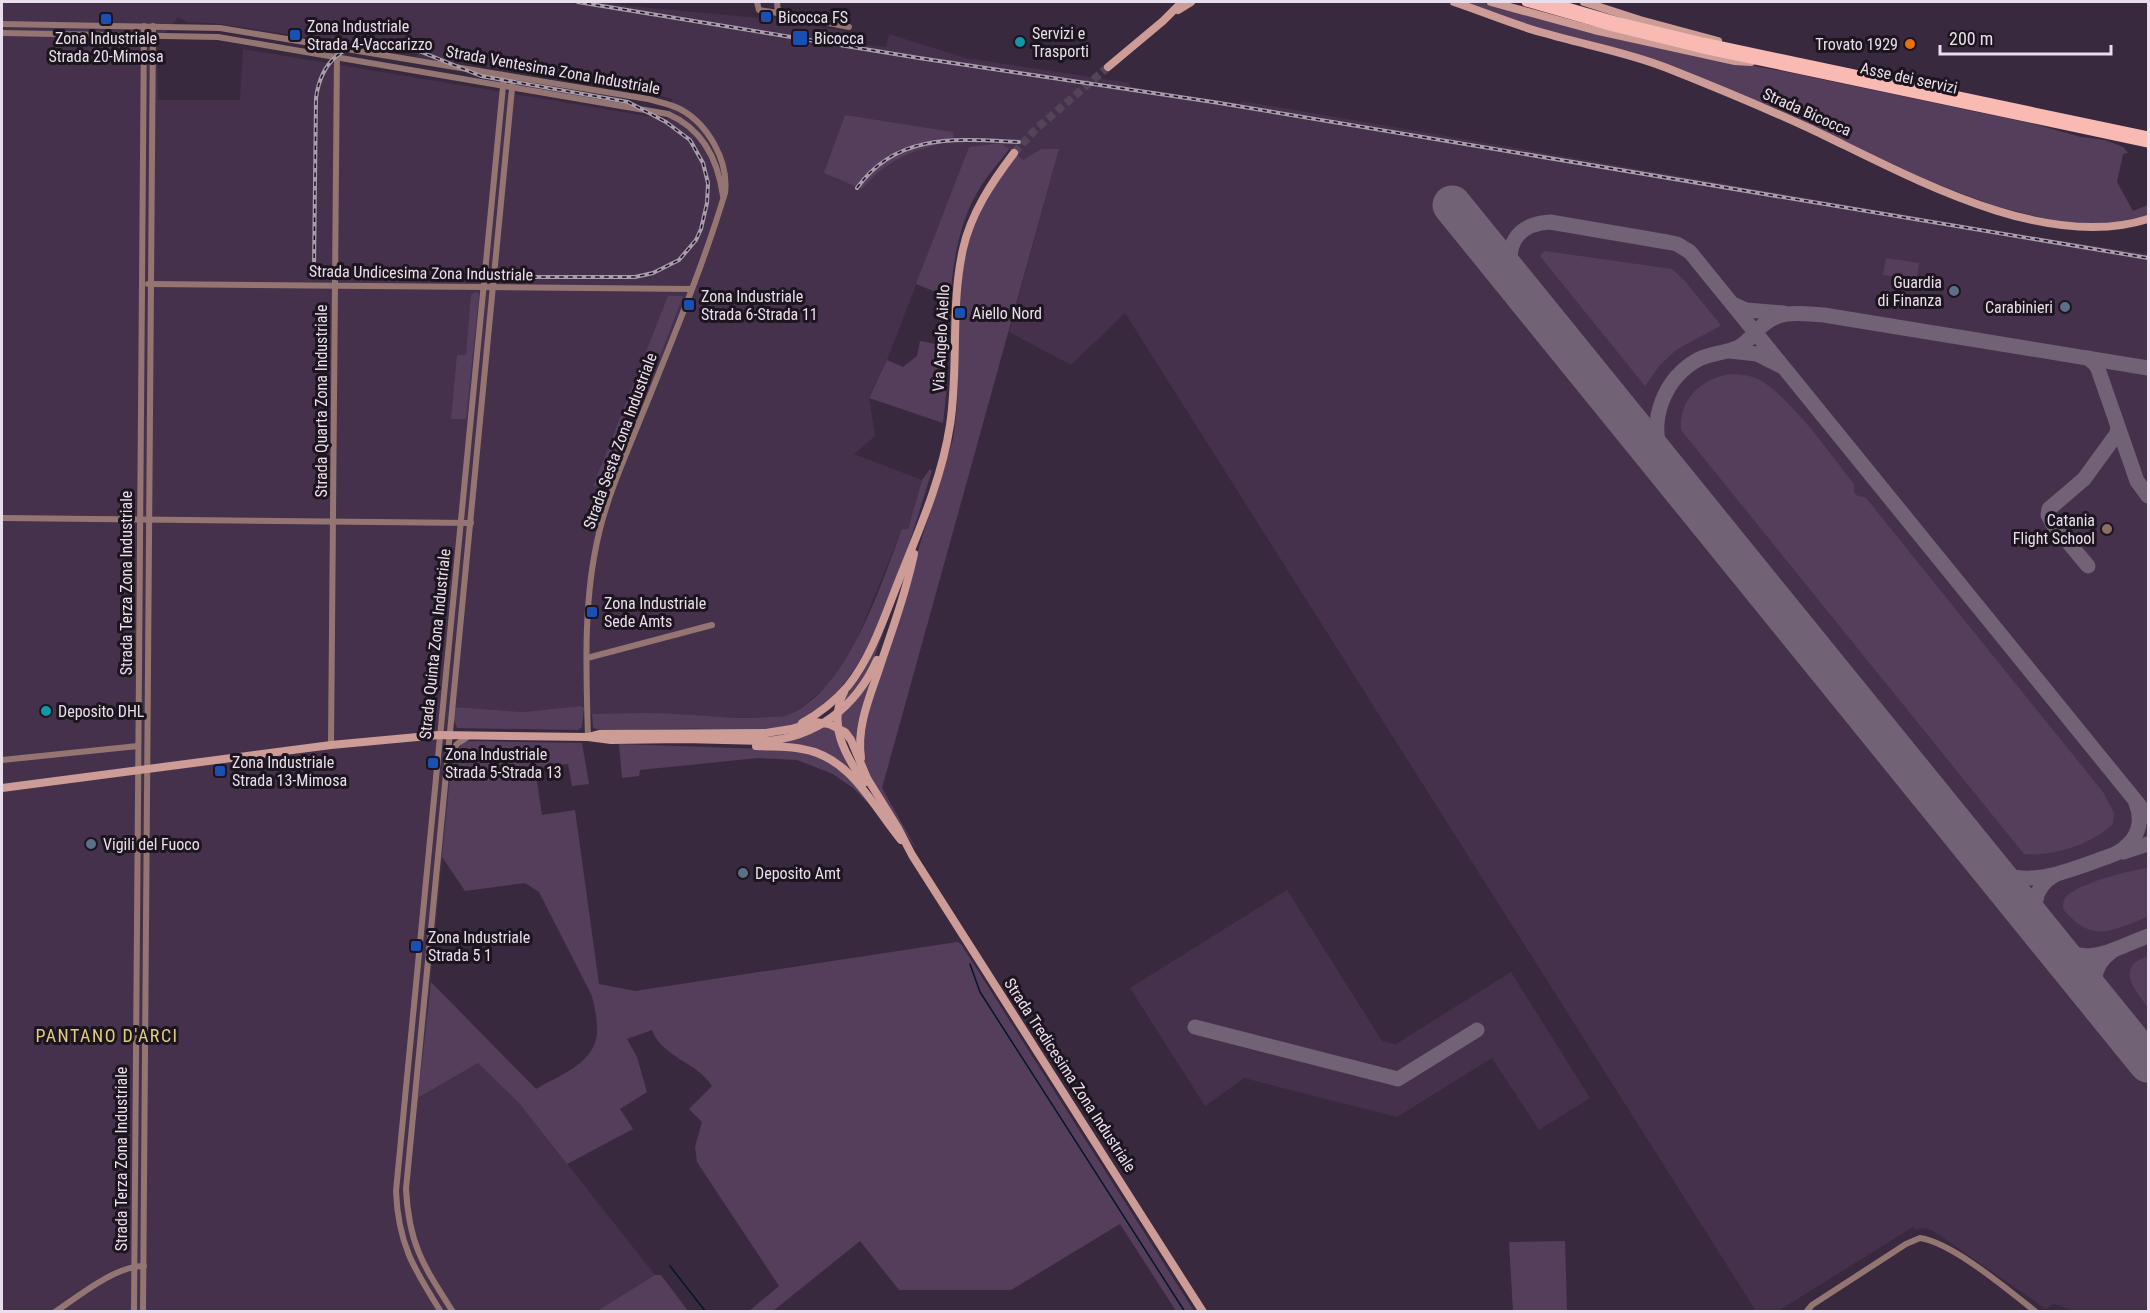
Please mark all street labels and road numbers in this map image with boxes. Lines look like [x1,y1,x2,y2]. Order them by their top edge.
street label: Strada Ventesima Zona Industriale [444,42,662,98]
street label: Asse dei servizi [1859,58,1959,98]
street label: Strada Bicocca [1760,84,1854,140]
street label: Strada Undicesima Zona Industriale [309,262,533,284]
street label: Via Angelo Aiello [929,284,953,392]
street label: Strada Quarta Zona Industriale [312,304,331,498]
street label: Strada Sesta Zona Industriale [579,350,661,532]
street label: Strada Terza Zona Industriale [117,491,136,675]
street label: Strada Quinta Zona Industriale [416,548,454,740]
street label: Strada Tredicesima Zona Industriale [1000,975,1140,1175]
street label: Strada Terza Zona Industriale [112,1067,131,1251]

